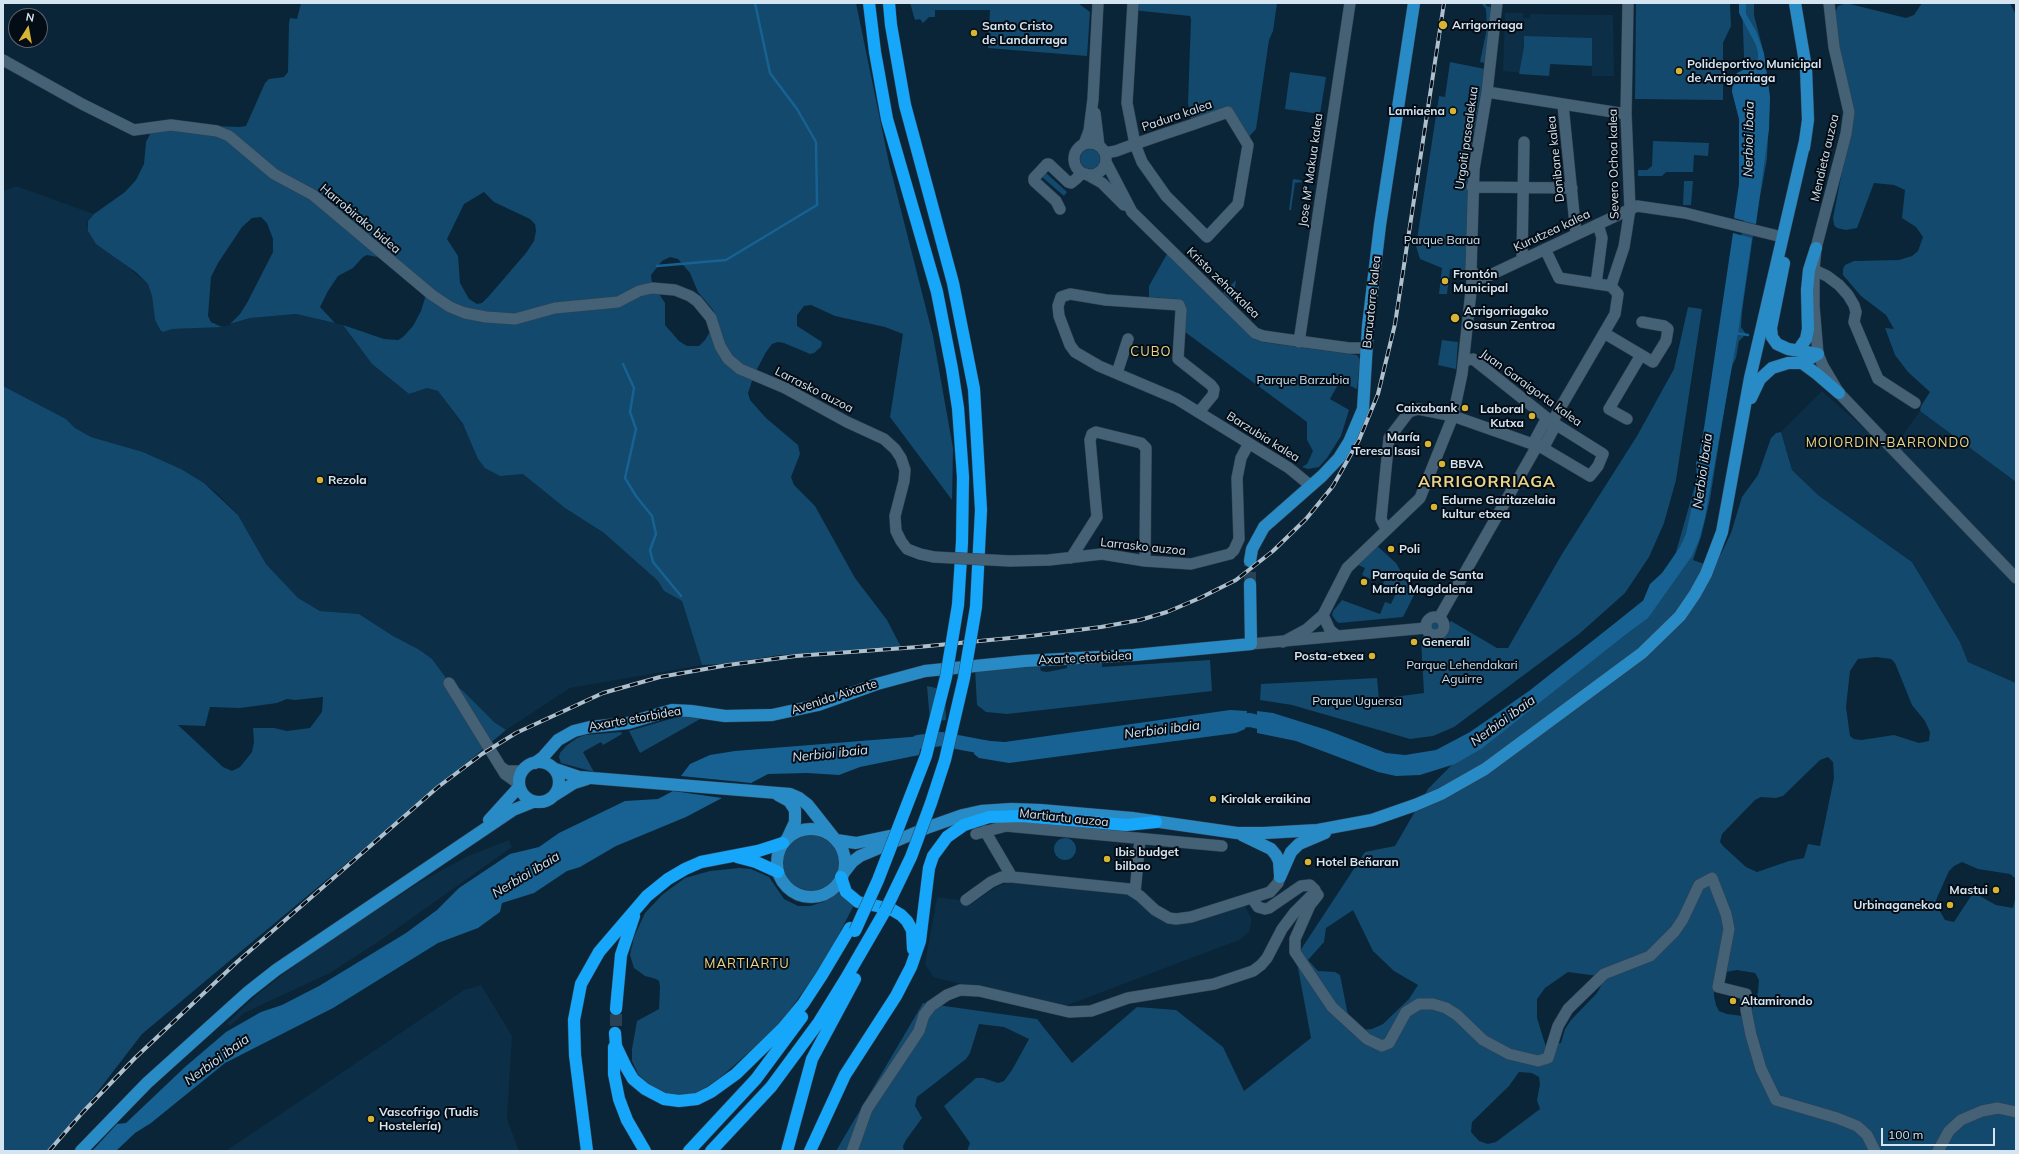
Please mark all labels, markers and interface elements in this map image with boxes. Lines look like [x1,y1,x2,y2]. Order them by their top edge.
north arrow [8,8,48,48]
text: N [25,10,36,25]
place label: Arrigorriaga [1452,18,1523,32]
place label: Santo Cristo de Landarraga [982,19,1067,47]
marker: Arrigorriaga [1437,19,1449,31]
marker: Santo Cristo de Landarraga [969,28,979,38]
place label: Polideportivo Municipal de Arrigorriaga [1687,57,1821,85]
marker: Polideportivo Municipal de Arrigorriaga [1674,66,1684,76]
street label: Urgoiti pasealekua [1453,86,1481,190]
street label: Padura kalea [1140,97,1214,135]
water label: Nerbioi ibaia [1741,101,1757,177]
place label: Lamiaena [1388,104,1445,118]
marker: Lamiaena [1448,106,1458,116]
street label: Severo Ochoa kalea [1606,109,1622,219]
street label: Jose Mª Makua kalea [1296,112,1326,228]
street label: Mendieta auzoa [1808,113,1842,203]
street label: Donibane kalea [1544,115,1568,203]
street label: Harrobirako bidea [317,181,403,257]
street label: Kurutzea kalea [1511,207,1593,255]
park label: Parque Barua [1404,233,1480,247]
street label: Kristo zeharkalea [1183,244,1263,322]
street label: Baruatorre kalea [1360,255,1384,349]
place label: Frontón Municipal [1453,267,1508,295]
marker: Frontón Municipal [1440,276,1450,286]
place label: Arrigorriagako Osasun Zentroa [1464,304,1555,332]
marker: Arrigorriagako Osasun Zentroa [1449,312,1461,324]
district label: CUBO [1130,344,1172,360]
street label: Juan Garaigorta kalea [1478,346,1584,430]
street label: Larrasko auzoa [772,364,856,416]
park label: Parque Barzubia [1257,373,1349,387]
place label: Caixabank [1396,401,1457,415]
place label: Laboral Kutxa [1480,402,1524,430]
marker: Caixabank [1460,403,1470,413]
street label: Barzubia kalea [1224,409,1302,465]
marker: Laboral Kutxa [1527,411,1537,421]
place label: María Teresa Isasi [1353,430,1420,458]
water label: Nerbioi ibaia [1690,432,1716,510]
district label: MOIORDIN-BARRONDO [1806,435,1970,451]
marker: María Teresa Isasi [1423,439,1433,449]
place label: BBVA [1450,457,1483,471]
marker: BBVA [1437,459,1447,469]
district label: ARRIGORRIAGA [1418,472,1556,492]
place label: Rezola [328,473,367,487]
marker: Rezola [315,475,325,485]
place label: Edurne Garitazelaia kultur etxea [1442,493,1556,521]
marker: Edurne Garitazelaia kultur etxea [1429,502,1439,512]
street label: Larrasko auzoa [1100,535,1186,559]
place label: Poli [1399,542,1420,556]
marker: Poli [1386,544,1396,554]
place label: Parroquia de Santa María Magdalena [1372,568,1484,596]
marker: Parroquia de Santa María Magdalena [1359,577,1369,587]
place label: Generali [1422,635,1470,649]
marker: Generali [1409,637,1419,647]
street label: Axarte etorbidea [1038,648,1132,668]
place label: Posta-etxea [1294,649,1364,663]
marker: Posta-etxea [1367,651,1377,661]
park label: Parque Lehendakari Aguirre [1406,658,1518,686]
street label: Avenida Aixarte [789,676,879,718]
water label: Nerbioi ibaia [1468,692,1538,750]
park label: Parque Uguersa [1312,694,1402,708]
street label: Axarte etorbidea [588,704,682,734]
water label: Nerbioi ibaia [1123,718,1201,742]
water label: Nerbioi ibaia [791,742,869,766]
place label: Kirolak eraikina [1221,792,1311,806]
marker: Kirolak eraikina [1208,794,1218,804]
street label: Martiartu auzoa [1019,806,1109,830]
place label: Ibis budget bilbao [1115,845,1179,873]
water label: Nerbioi ibaia [489,849,563,901]
marker: Ibis budget bilbao [1102,854,1112,864]
place label: Hotel Beñaran [1316,855,1399,869]
marker: Hotel Beñaran [1303,857,1313,867]
place label: Mastui [1949,883,1988,897]
marker: Mastui [1991,885,2001,895]
place label: Urbinaganekoa [1853,898,1942,912]
marker: Urbinaganekoa [1945,900,1955,910]
district label: MARTIARTU [704,956,790,972]
place label: Altamirondo [1741,994,1813,1008]
marker: Altamirondo [1728,996,1738,1006]
water label: Nerbioi ibaia [182,1031,252,1089]
place label: Vascofrigo (Tudis Hostelería) [379,1105,478,1133]
marker: Vascofrigo (Tudis Hostelería) [366,1114,376,1124]
scale bar [1883,1120,1997,1146]
text: 100 m [1888,1127,1923,1142]

